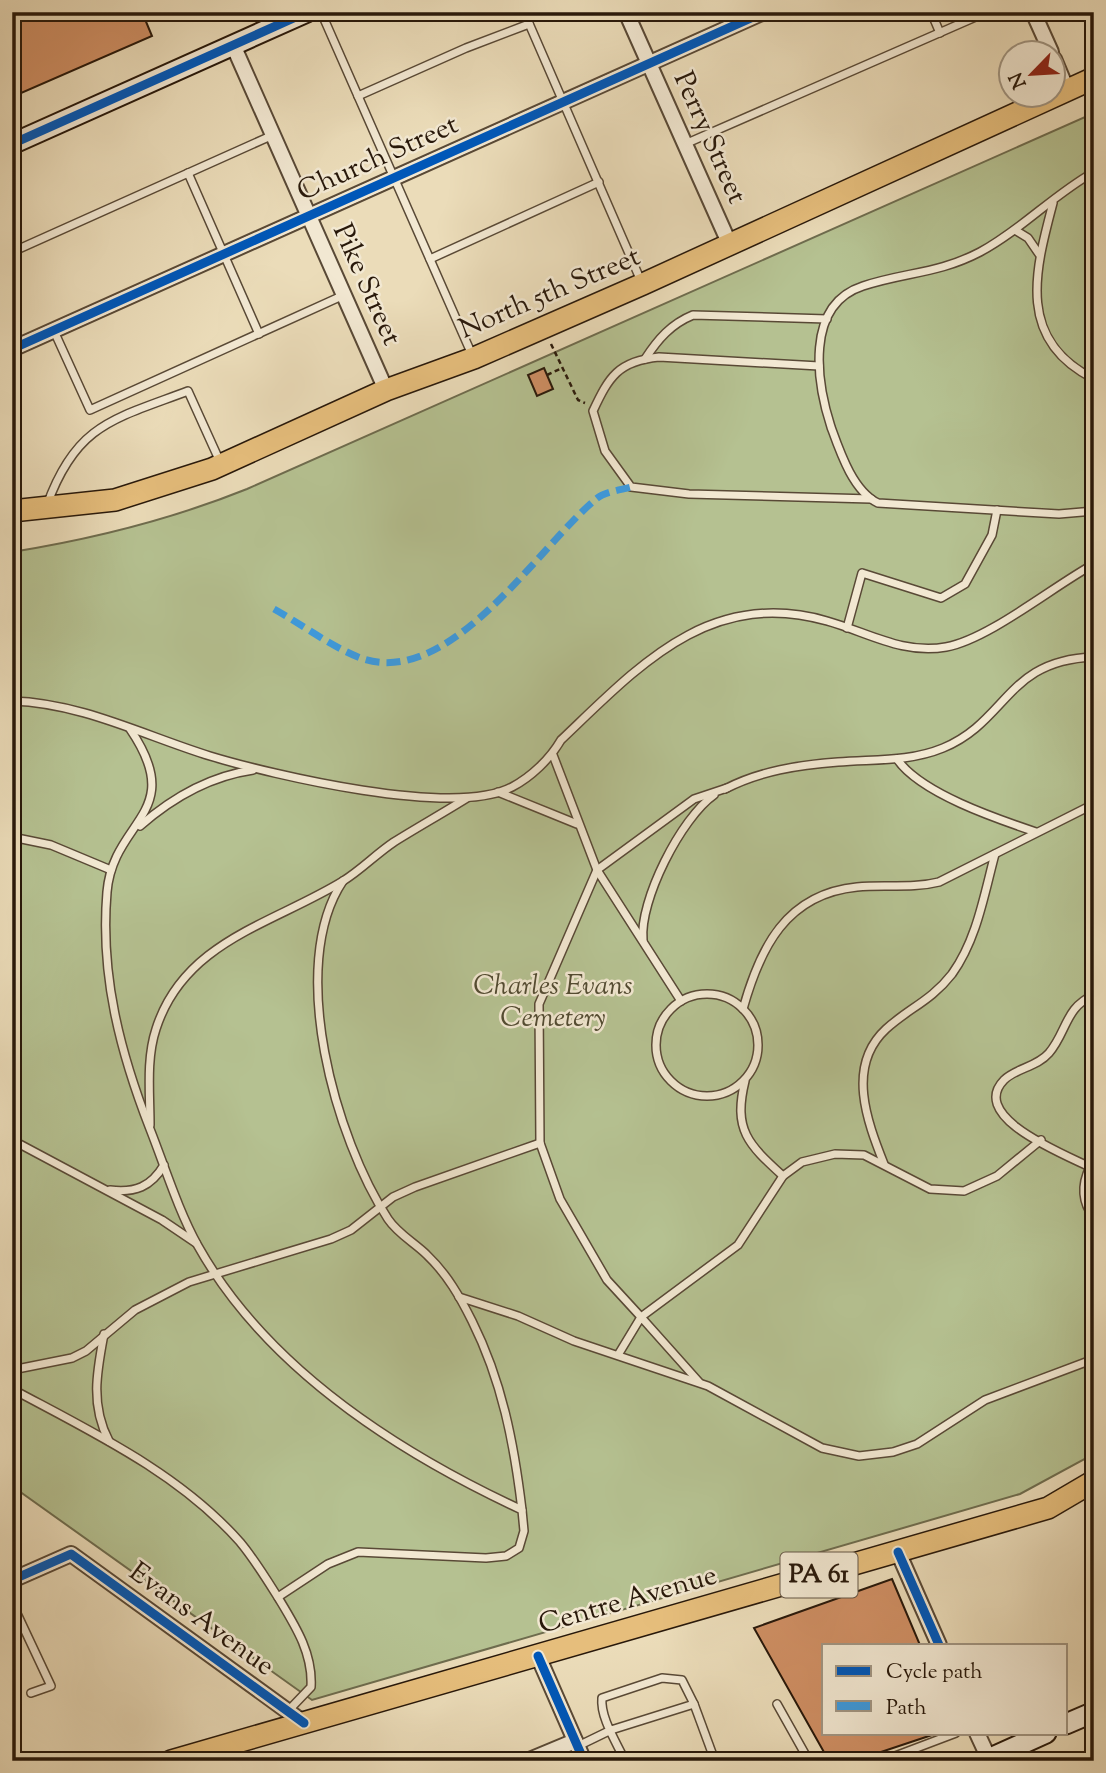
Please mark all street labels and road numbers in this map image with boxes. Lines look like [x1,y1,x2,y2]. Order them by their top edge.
street label: Perry Street [662,66,756,211]
street label: Church Street [291,105,465,212]
street label: Pike Street [321,218,411,353]
street label: North 5th Street [453,238,647,350]
road number: PA 61 [780,1552,858,1598]
street label: Evans Avenue [120,1553,282,1687]
street label: Centre Avenue [534,1556,722,1646]

